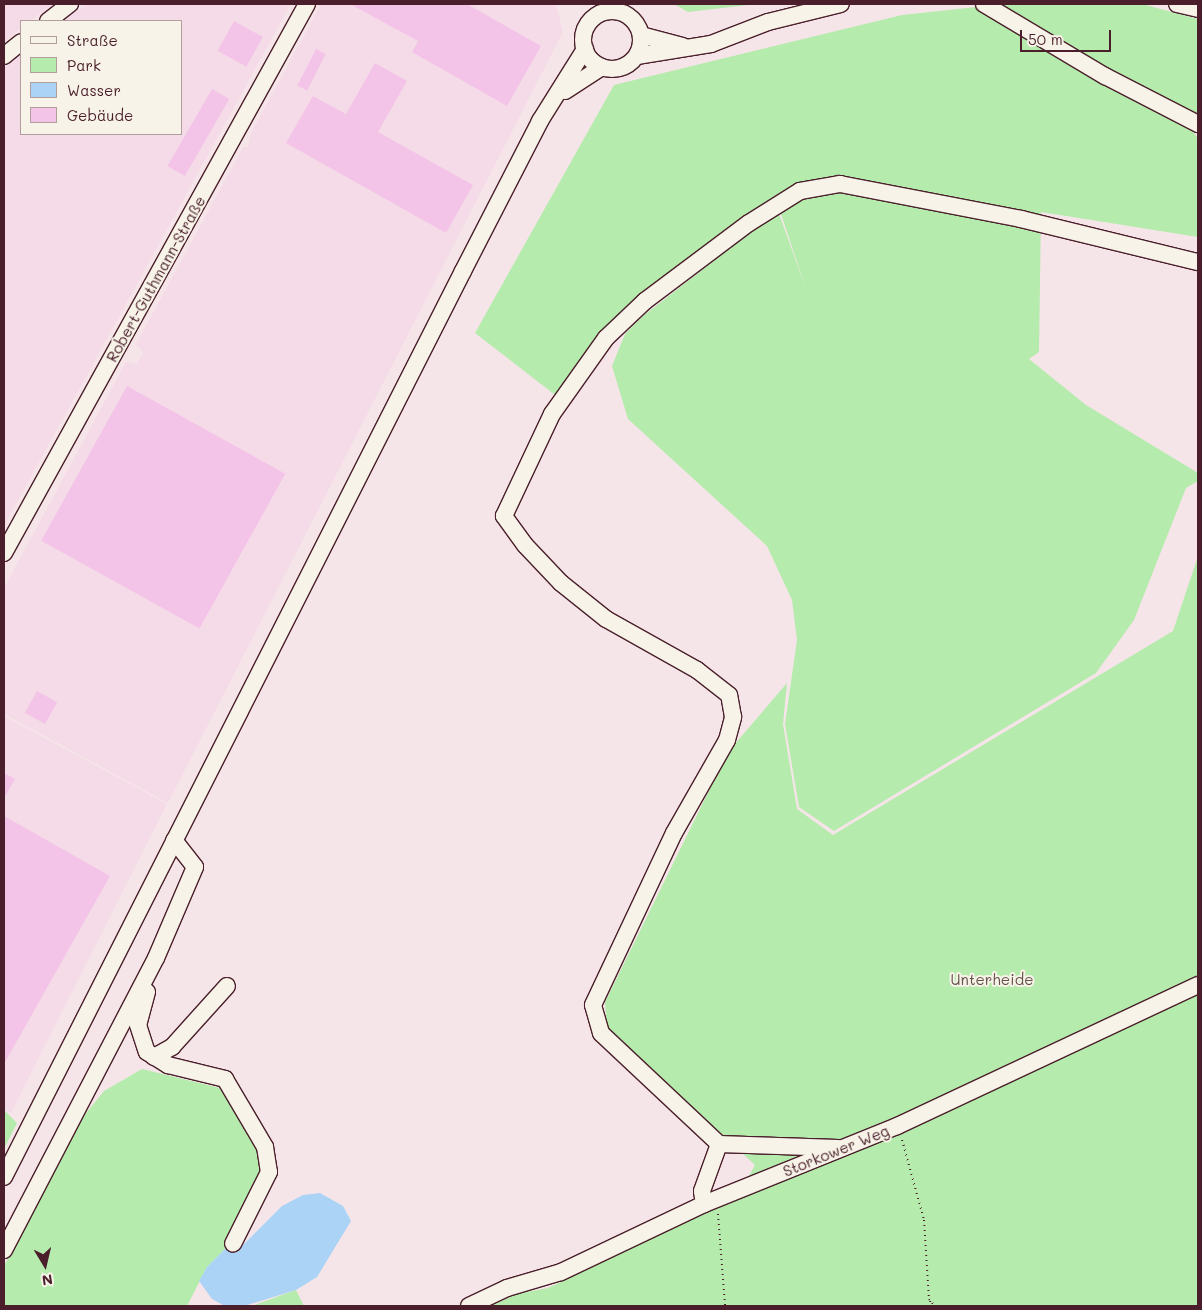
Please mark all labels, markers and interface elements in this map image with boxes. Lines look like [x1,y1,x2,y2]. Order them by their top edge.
legend [20,20,182,135]
scale bar [1022,20,1113,52]
text: 50 m [1028,29,1063,49]
text: Straße [67,30,118,50]
text: Park [67,55,101,75]
text: Wasser [67,80,121,100]
text: Gebäude [67,105,133,125]
street label: Robert-Guthmann-Straße [103,193,209,365]
park label: Unterheide [951,971,1033,989]
street label: Storkower Weg [780,1122,892,1180]
north arrow [20,1240,70,1290]
text: N [41,1270,54,1291]

